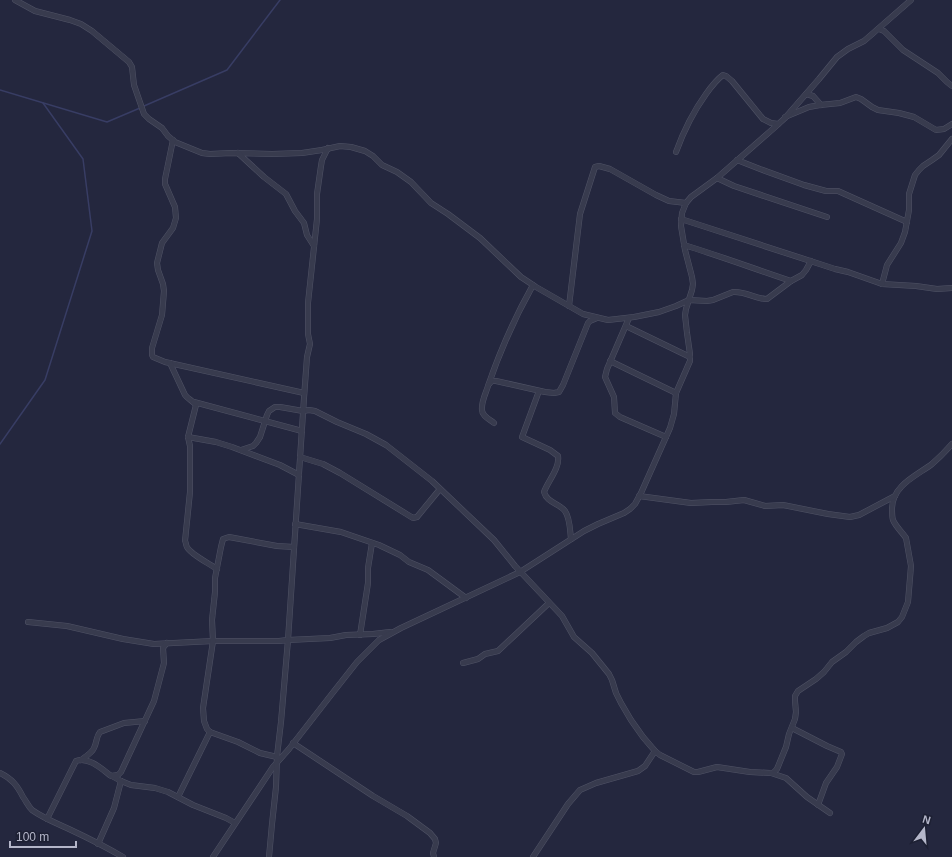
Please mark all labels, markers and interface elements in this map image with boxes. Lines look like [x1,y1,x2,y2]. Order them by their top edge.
north arrow [904,809,944,849]
text: N [921,813,932,826]
scale bar [10,823,76,849]
text: 100 m [16,830,49,844]

